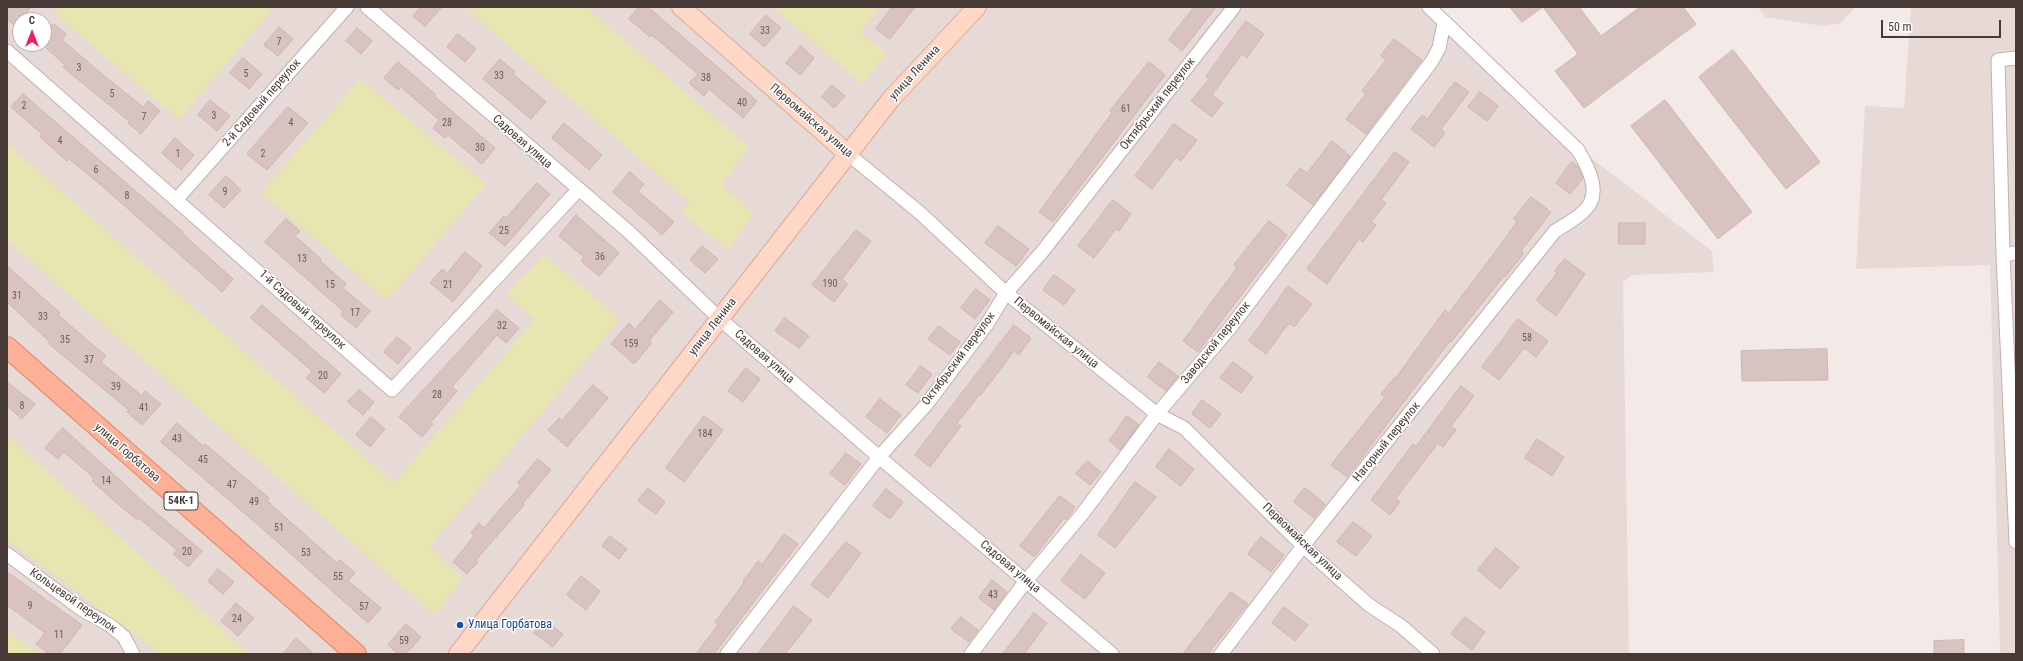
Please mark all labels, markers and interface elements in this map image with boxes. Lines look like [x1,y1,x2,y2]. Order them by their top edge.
north arrow [12,12,52,52]
scale bar [1883,12,2003,38]
text: С [29,14,35,27]
text: 50 m [1888,20,1912,34]
house number: 33 [760,25,770,37]
house number: 7 [277,36,281,48]
street label: улица Ленина [887,43,943,103]
street label: Октябрьский переулок [1117,55,1199,153]
street label: 2-й Садовый переулок [220,56,304,150]
house number: 3 [77,62,81,74]
house number: 5 [244,68,248,80]
house number: 33 [494,70,504,82]
house number: 38 [701,72,711,84]
street label: Первомайская улица [767,81,855,161]
house number: 5 [110,88,114,100]
house number: 40 [737,97,747,109]
house number: 2 [22,100,26,112]
house number: 61 [1121,103,1131,115]
house number: 3 [212,110,216,122]
house number: 7 [142,111,146,123]
street label: Садовая улица [489,112,555,172]
house number: 4 [289,117,293,129]
house number: 28 [442,117,452,129]
house number: 4 [58,135,62,147]
house number: 30 [475,142,485,154]
house number: 1 [176,148,180,160]
house number: 2 [261,148,265,160]
house number: 6 [94,164,98,176]
house number: 9 [223,186,227,198]
house number: 8 [125,190,129,202]
house number: 25 [499,225,509,237]
house number: 36 [595,251,605,263]
house number: 13 [297,253,307,265]
street label: 1-й Садовый переулок [256,267,348,353]
house number: 190 [823,278,837,290]
house number: 15 [325,279,335,291]
house number: 21 [443,279,453,291]
house number: 31 [12,290,22,302]
street label: Первомайская улица [1011,294,1101,372]
street label: улица Ленина [686,295,740,359]
street label: Заводской переулок [1178,299,1254,387]
house number: 17 [350,307,360,319]
street label: Октябрьский переулок [919,309,999,409]
house number: 33 [38,311,48,323]
house number: 32 [497,320,507,332]
street label: Садовая улица [731,327,797,387]
house number: 58 [1522,332,1532,344]
house number: 35 [60,334,70,346]
house number: 159 [624,338,638,350]
house number: 37 [84,354,94,366]
house number: 20 [318,370,328,382]
house number: 39 [111,381,121,393]
house number: 28 [432,389,442,401]
street label: Нагорный переулок [1350,399,1424,485]
house number: 8 [20,400,24,412]
house number: 41 [139,402,149,414]
street label: улица Горбатова [91,420,163,486]
house number: 184 [698,428,712,440]
house number: 43 [172,433,182,445]
house number: 45 [198,454,208,466]
house number: 14 [101,475,111,487]
house number: 47 [227,479,237,491]
road number: 54К-1 [164,492,198,510]
house number: 49 [249,496,259,508]
street label: Первомайская улица [1259,500,1345,584]
house number: 51 [274,522,284,534]
street label: Садовая улица [977,538,1043,596]
house number: 20 [182,546,192,558]
house number: 53 [301,547,311,559]
street label: Кольцевой переулок [27,566,119,636]
house number: 55 [333,571,343,583]
house number: 43 [988,589,998,601]
house number: 9 [28,600,32,612]
house number: 57 [359,601,369,613]
house number: 24 [232,613,242,625]
place label: Улица Горбатова [468,618,552,632]
marker: Улица Горбатова [455,620,465,630]
house number: 11 [54,629,64,641]
house number: 59 [399,635,409,647]

